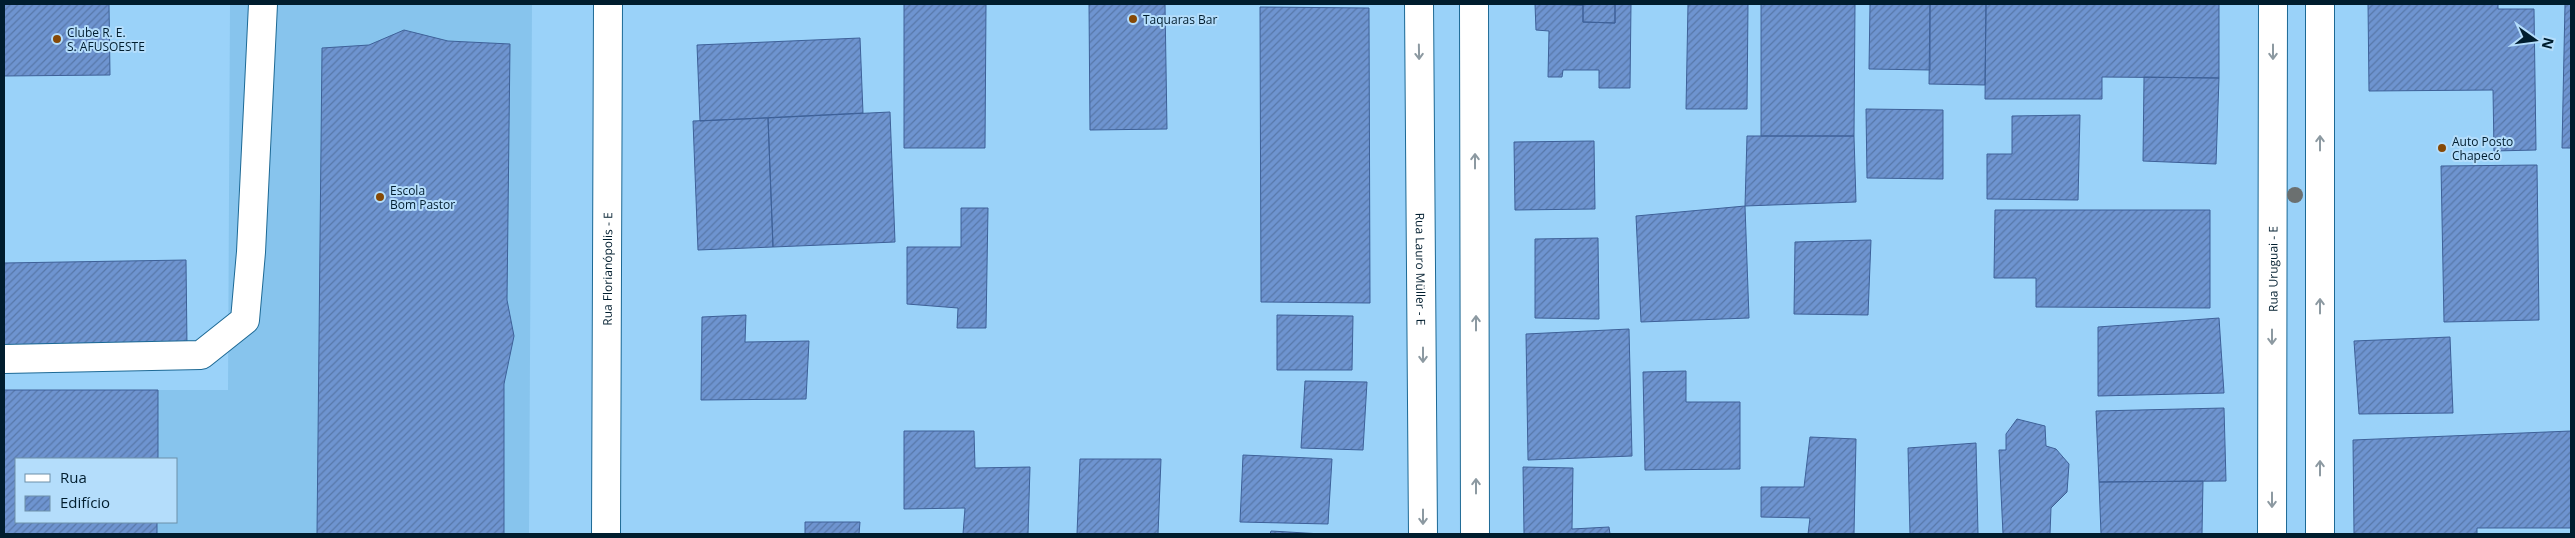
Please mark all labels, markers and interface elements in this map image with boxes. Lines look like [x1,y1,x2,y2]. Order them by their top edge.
place label: Taquaras Bar [1143,11,1217,28]
marker: Taquaras Bar [1127,13,1139,25]
north arrow [2510,15,2560,65]
place label: Clube R. E. S. AFUSOESTE [67,24,145,55]
marker: Clube R. E. S. AFUSOESTE [51,33,63,45]
text: N [2538,35,2559,51]
one-way arrow [1414,44,1424,60]
one-way arrow [2268,44,2278,60]
place label: Auto Posto Chapecó [2452,133,2513,164]
one-way arrow [2315,135,2325,152]
marker: Auto Posto Chapecó [2436,142,2448,154]
one-way arrow [1470,153,1480,169]
place label: Escola Bom Pastor [390,182,455,213]
marker: Escola Bom Pastor [374,191,386,203]
street label: Rua Florianópolis - E [598,212,616,326]
street label: Rua Lauro Müller - E [1412,213,1430,325]
street label: Rua Uruguai - E [2264,226,2281,312]
one-way arrow [2315,298,2325,314]
one-way arrow [1472,315,1481,331]
one-way arrow [2267,329,2277,345]
one-way arrow [1418,346,1428,363]
legend [15,458,178,523]
one-way arrow [2315,460,2325,476]
text: Rua [60,467,87,487]
one-way arrow [1471,478,1481,494]
text: Edifício [60,492,110,512]
one-way arrow [2267,492,2277,508]
one-way arrow [1418,509,1428,525]

